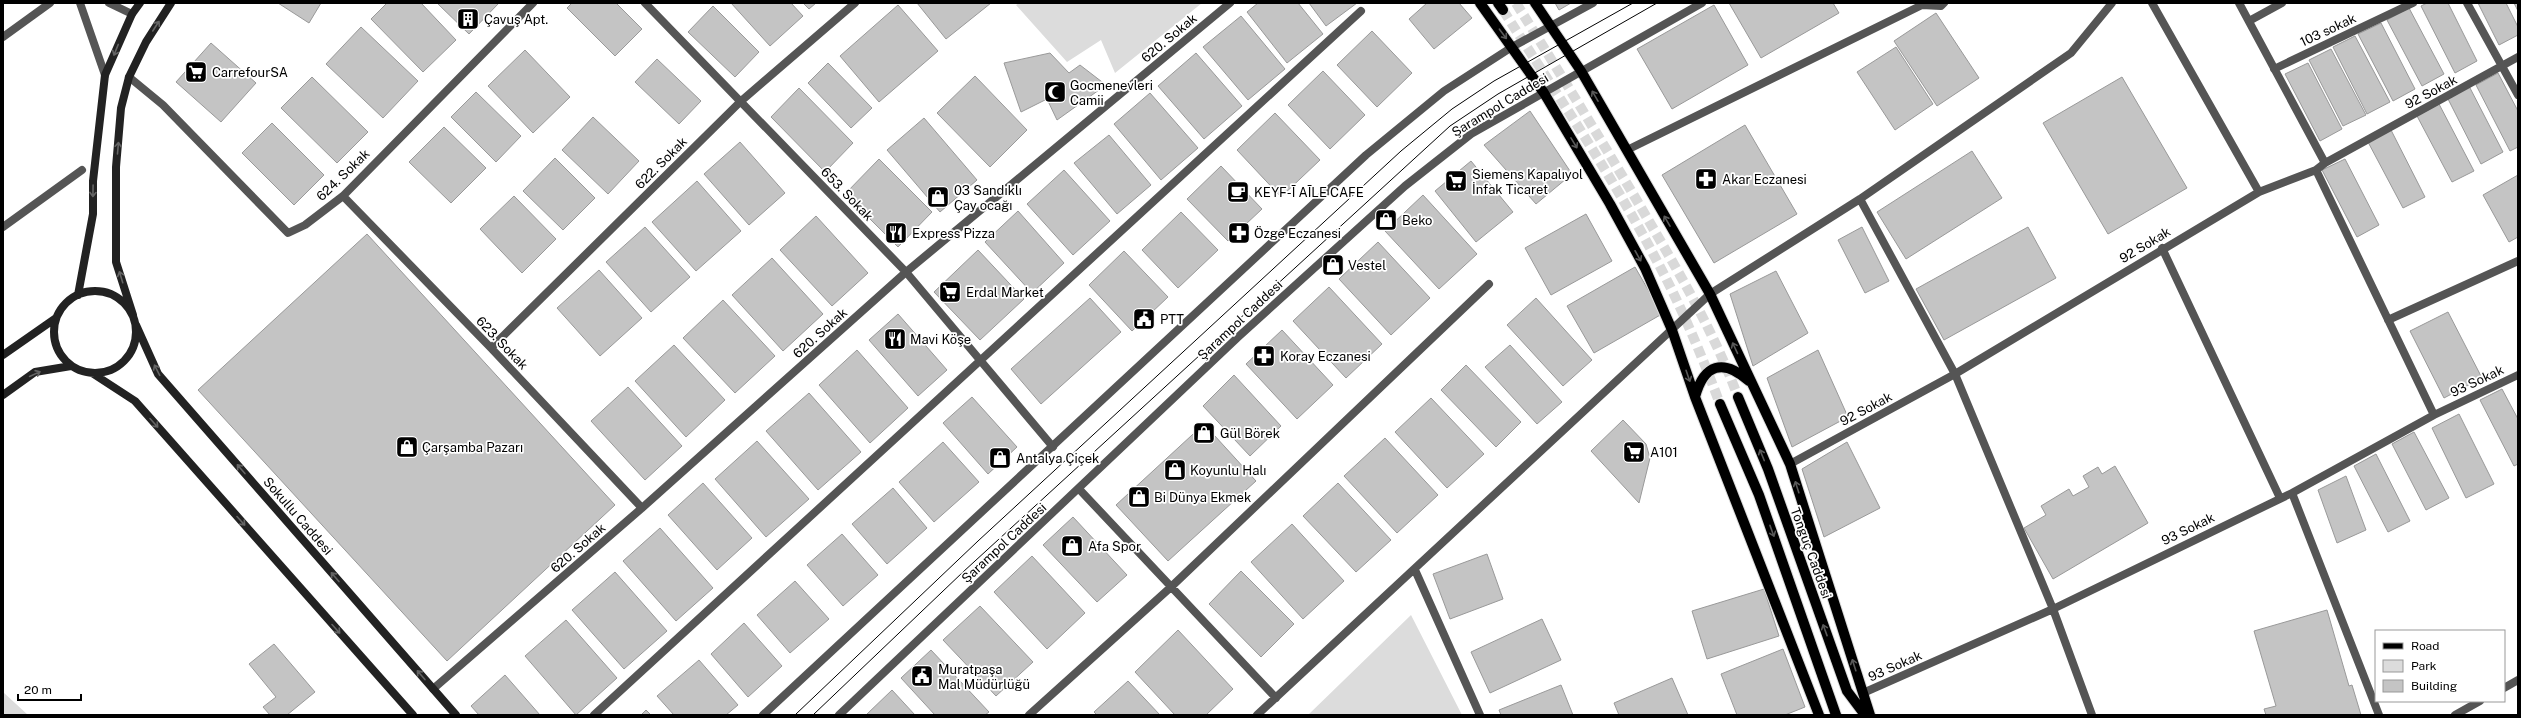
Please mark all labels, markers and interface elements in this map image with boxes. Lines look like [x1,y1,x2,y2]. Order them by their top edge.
building icon: Çavuş Apt. [455,6,481,32]
street label: 620. Sokak [1138,11,1200,65]
street label: 103 sokak [2298,11,2358,49]
place label: Çavuş Apt. [484,12,548,27]
one-way arrow [152,21,160,32]
one-way arrow [1499,29,1507,40]
one-way arrow [111,44,119,56]
supermarket icon: CarrefourSA [183,59,209,85]
place label: CarrefourSA [212,65,288,80]
street label: Şarampol Caddesi [1449,70,1551,140]
street label: 92 Sokak [2402,72,2460,112]
place label: Gocmenevleri Camii [1070,78,1153,108]
mosque icon: Gocmenevleri Camii [1042,79,1068,105]
one-way arrow [1591,90,1599,102]
street label: 622. Sokak [632,134,690,192]
one-way arrow [1570,137,1578,148]
one-way arrow [114,142,122,155]
street label: 624. Sokak [313,146,373,204]
street label: 653. Sokak [818,164,876,224]
pharmacy icon: Akar Eczanesi [1693,166,1719,192]
place label: Siemens Kapalıyol İnfak Ticaret [1472,167,1583,197]
supermarket icon: Siemens Kapalıyol İnfak Ticaret [1443,168,1469,194]
place label: Akar Eczanesi [1722,172,1807,187]
cafe icon: KEYF-Ī AĪLE CAFE [1225,179,1251,205]
place label: 03 Sandıklı Çay ocağı [954,183,1022,213]
one-way arrow [89,184,97,197]
shop icon: 03 Sandıklı Çay ocağı [925,184,951,210]
place label: KEYF-Ī AĪLE CAFE [1254,185,1364,200]
shop icon: Beko [1373,207,1399,233]
place label: Beko [1402,213,1432,228]
one-way arrow [1663,215,1671,227]
restaurant icon: Express Pizza [883,220,909,246]
pharmacy icon: Özge Eczanesi [1226,220,1252,246]
street label: 92 Sokak [2117,224,2173,266]
place label: Express Pizza [912,226,995,241]
place label: Özge Eczanesi [1254,226,1341,241]
one-way arrow [1635,250,1643,262]
shop icon: Vestel [1320,252,1346,278]
place label: Vestel [1348,258,1386,273]
one-way arrow [117,271,124,284]
street label: Şarampol Caddesi [1195,277,1285,363]
supermarket icon: Erdal Market [937,279,963,305]
place label: Erdal Market [966,285,1044,300]
street label: 620. Sokak [790,305,850,361]
public building icon: PTT [1131,306,1157,332]
place label: PTT [1160,312,1184,327]
street label: 623. Sokak [473,313,531,373]
restaurant icon: Mavi Köşe [882,326,908,352]
place label: Mavi Köşe [910,332,971,347]
one-way arrow [1731,342,1738,354]
pharmacy icon: Koray Eczanesi [1251,343,1277,369]
place label: Koray Eczanesi [1280,349,1371,364]
street label: 93 Sokak [2448,362,2506,400]
one-way arrow [153,364,160,376]
one-way arrow [28,370,40,377]
one-way arrow [1684,370,1692,382]
street label: 92 Sokak [1837,389,1895,429]
one-way arrow [150,418,159,429]
shop icon: Gül Börek [1191,420,1217,446]
place label: Gül Börek [1220,426,1280,441]
shop icon: Çarşamba Pazarı [394,434,420,460]
supermarket icon: A101 [1621,439,1647,465]
place label: Çarşamba Pazarı [422,440,523,455]
shop icon: Antalya Çiçek [987,445,1013,471]
place label: A101 [1650,445,1678,460]
one-way arrow [1757,449,1765,461]
place label: Antalya Çiçek [1016,451,1099,466]
shop icon: Koyunlu Halı [1162,457,1188,483]
one-way arrow [236,463,245,474]
place label: Koyunlu Halı [1190,463,1266,478]
street label: Sokullu Caddesi [260,474,336,558]
one-way arrow [1793,482,1801,494]
shop icon: Bi Dünya Ekmek [1126,484,1152,510]
place label: Bi Dünya Ekmek [1154,490,1251,505]
street label: Şarampol Caddesi [959,500,1049,586]
street label: Tonguç Caddesi [1788,505,1834,601]
street label: 93 Sokak [2159,510,2217,548]
one-way arrow [236,515,245,526]
street label: 620. Sokak [548,520,608,576]
one-way arrow [1768,524,1776,536]
shop icon: Afa Spor [1059,533,1085,559]
place label: Afa Spor [1088,539,1141,554]
one-way arrow [331,572,340,582]
one-way arrow [331,623,340,633]
one-way arrow [1821,623,1828,636]
legend [2375,630,2505,702]
text: Road [2411,639,2439,653]
street label: 93 Sokak [1866,648,1924,684]
one-way arrow [1850,658,1857,671]
text: Park [2411,659,2437,673]
place label: Muratpaşa Mal Müdürlüğü [938,662,1030,692]
public building icon: Muratpaşa Mal Müdürlüğü [909,663,935,689]
one-way arrow [416,670,425,680]
scale bar [18,676,81,702]
text: Building [2411,679,2457,693]
text: 20 m [24,683,52,697]

